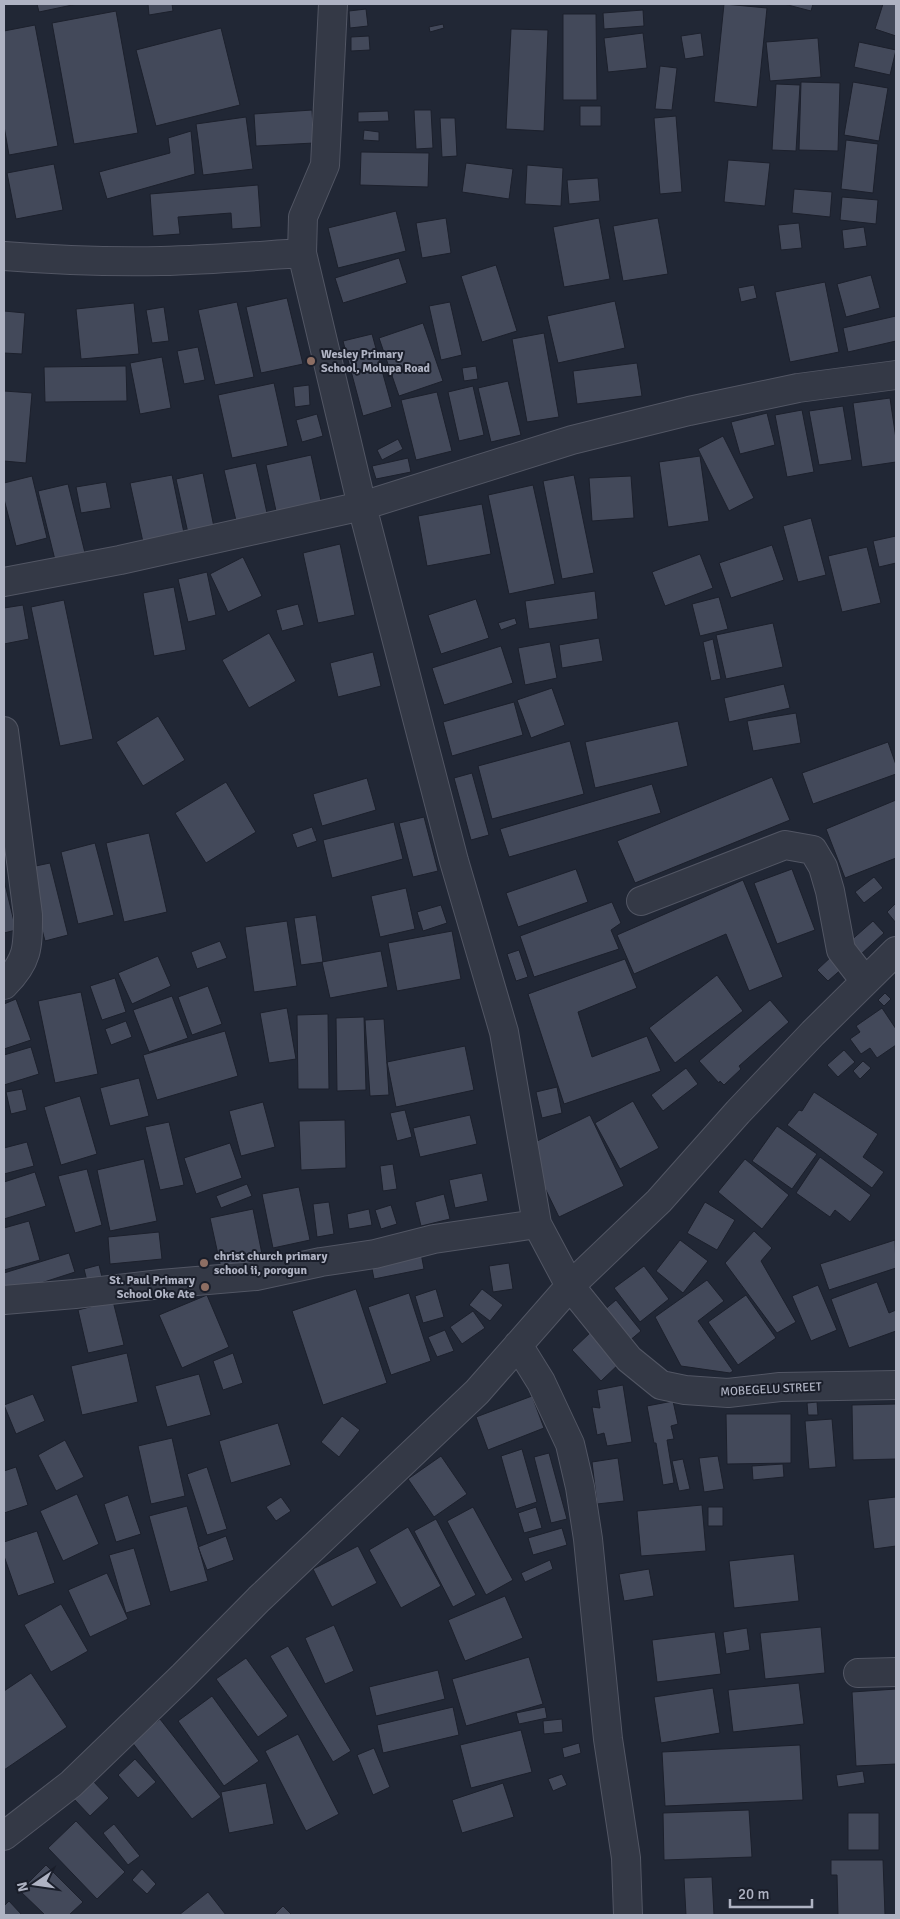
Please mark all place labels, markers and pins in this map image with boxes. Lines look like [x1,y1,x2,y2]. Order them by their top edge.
place label: Wesley Primary School, Molupa Road [321,347,431,376]
marker: Wesley Primary School, Molupa Road [305,355,317,367]
place label: christ church primary school ii, porogun [214,1249,328,1278]
marker: christ church primary school ii, porogun [198,1257,210,1269]
place label: St. Paul Primary School Oke Ate [109,1273,195,1302]
marker: St. Paul Primary School Oke Ate [199,1281,211,1293]

